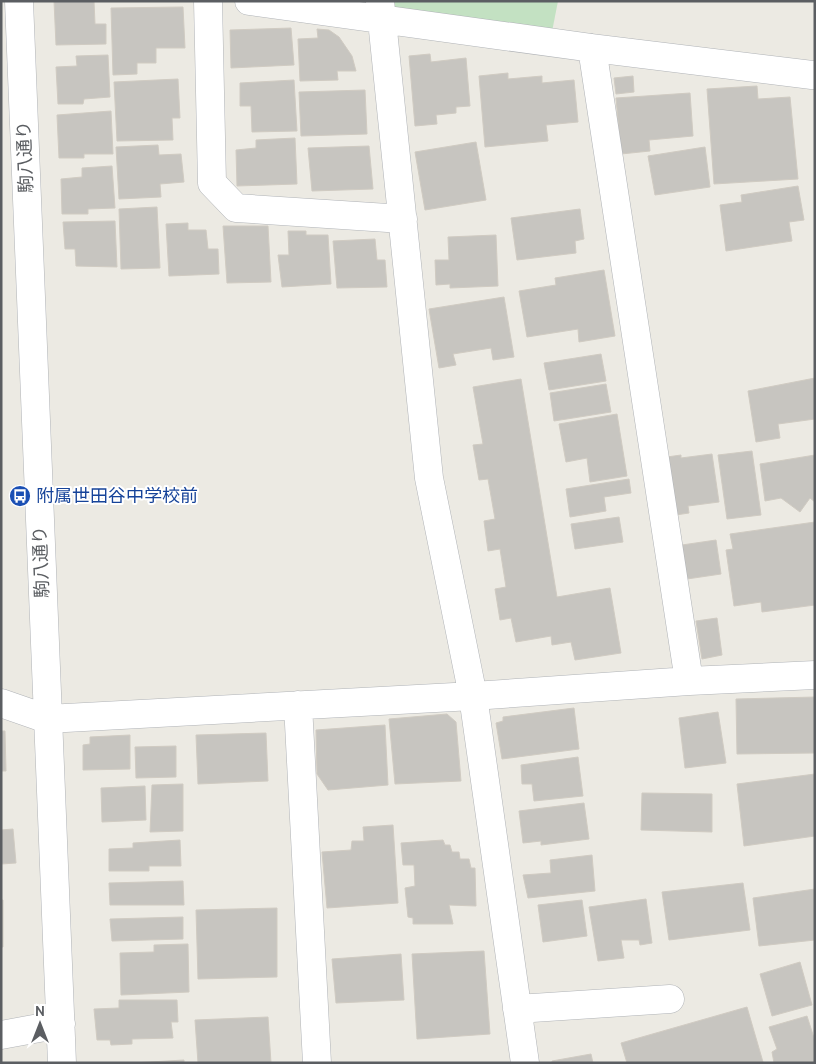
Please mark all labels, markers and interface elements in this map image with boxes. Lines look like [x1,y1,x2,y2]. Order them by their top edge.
street label: 駒八通り [13,121,37,193]
bus stop icon: 附属世田谷中学校前 [8,484,32,508]
place label: 附属世田谷中学校前 [36,485,198,507]
street label: 駒八通り [29,526,53,598]
north arrow [15,999,65,1049]
text: N [35,1002,45,1020]

